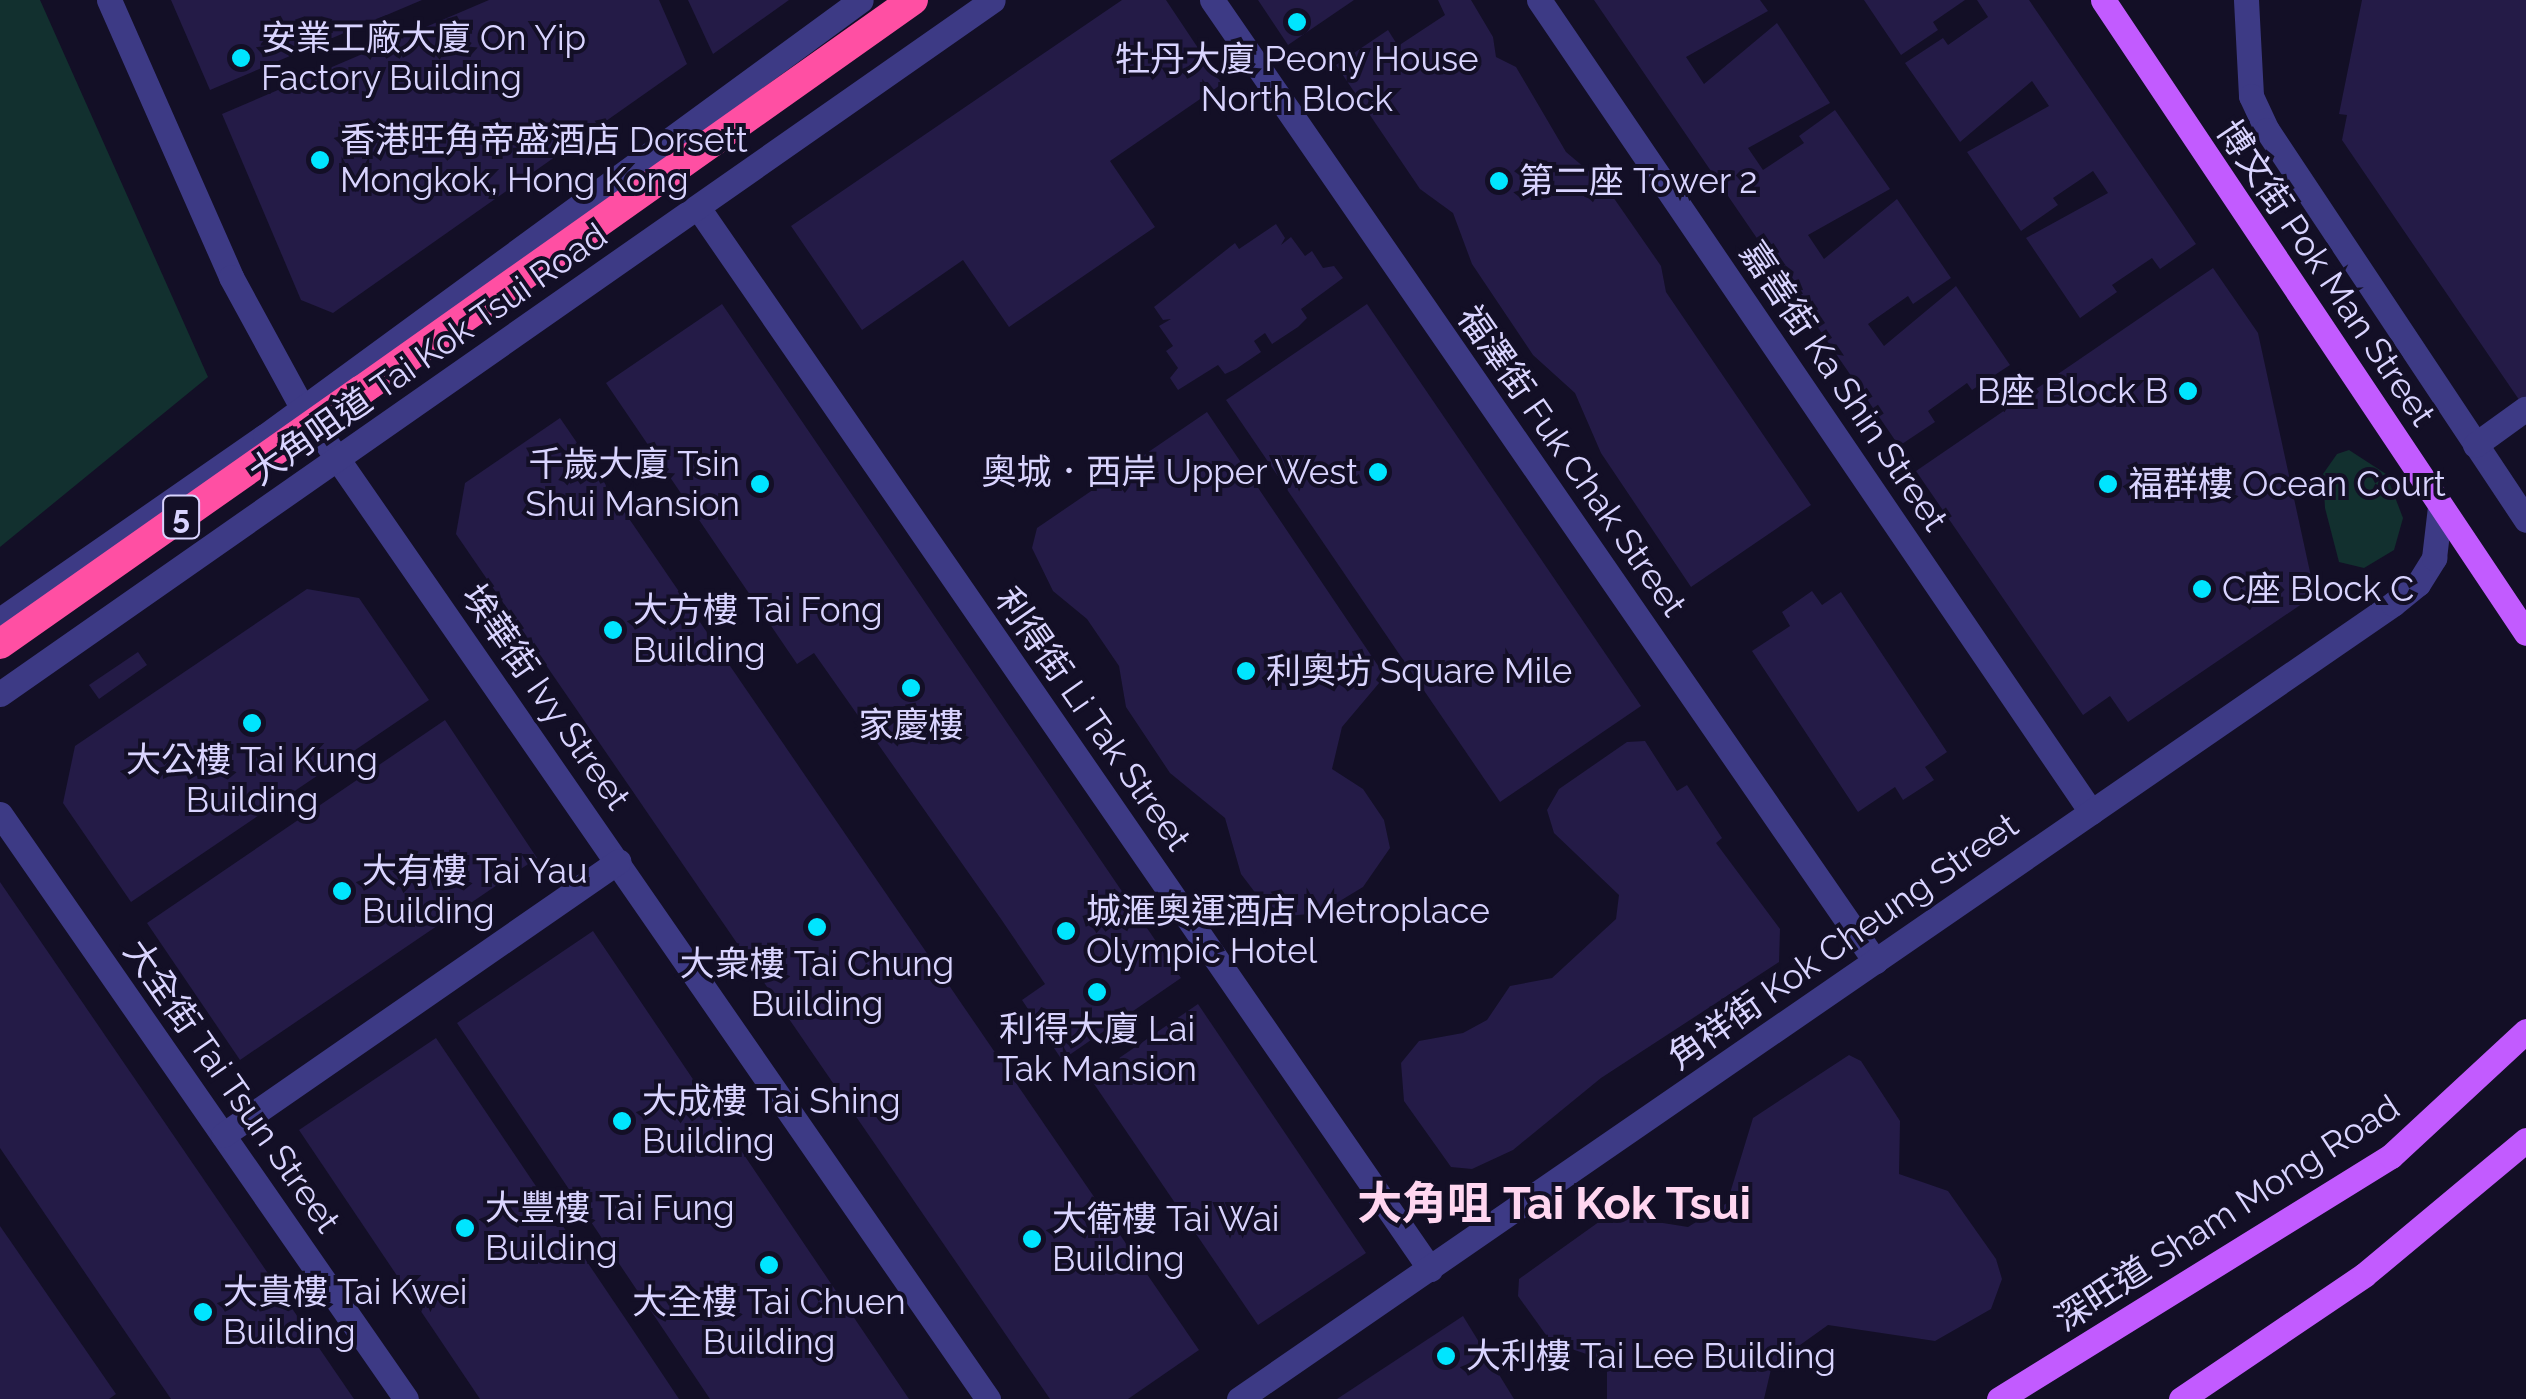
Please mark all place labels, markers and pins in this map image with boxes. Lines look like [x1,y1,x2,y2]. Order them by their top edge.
marker: 牡丹大廈 Peony House North Block [1286,11,1308,33]
place label: 安業工廠大廈 On Yip Factory Building [261,17,587,99]
place label: 牡丹大廈 Peony House North Block [1115,38,1479,120]
marker: 安業工廠大廈 On Yip Factory Building [230,47,252,69]
place label: 香港旺角帝盛酒店 Dorsett Mongkok, Hong Kong [340,119,748,201]
marker: 香港旺角帝盛酒店 Dorsett Mongkok, Hong Kong [309,149,331,171]
place label: 第二座 Tower 2 [1519,160,1758,202]
marker: 第二座 Tower 2 [1488,170,1510,192]
place label: B座 Block B [1977,370,2168,412]
marker: B座 Block B [2177,380,2199,402]
place label: 千歲大廈 Tsin Shui Mansion [525,443,740,525]
place label: 奧城．西岸 Upper West [979,451,1358,493]
marker: 奧城．西岸 Upper West [1367,461,1389,483]
place label: 福群樓 Ocean Court [2128,463,2446,505]
marker: 千歲大廈 Tsin Shui Mansion [749,473,771,495]
marker: 福群樓 Ocean Court [2097,473,2119,495]
place label: C座 Block C [2222,568,2414,610]
marker: C座 Block C [2191,578,2213,600]
place label: 大方樓 Tai Fong Building [633,589,883,671]
marker: 大方樓 Tai Fong Building [602,619,624,641]
place label: 利奧坊 Square Mile [1266,650,1572,692]
marker: 利奧坊 Square Mile [1235,660,1257,682]
marker: 家慶樓 [900,677,922,699]
place label: 家慶樓 [859,704,963,746]
marker: 大公樓 Tai Kung Building [241,712,263,734]
place label: 大公樓 Tai Kung Building [126,739,378,821]
place label: 大有樓 Tai Yau Building [362,850,589,932]
marker: 大有樓 Tai Yau Building [331,880,353,902]
place label: 城滙奧運酒店 Metroplace Olympic Hotel [1086,890,1490,972]
marker: 大衆樓 Tai Chung Building [806,916,828,938]
marker: 城滙奧運酒店 Metroplace Olympic Hotel [1055,920,1077,942]
place label: 大衆樓 Tai Chung Building [680,943,954,1025]
marker: 利得大廈 Lai Tak Mansion [1086,981,1108,1003]
place label: 利得大廈 Lai Tak Mansion [997,1008,1197,1090]
place label: 大成樓 Tai Shing Building [642,1080,901,1162]
marker: 大成樓 Tai Shing Building [611,1110,633,1132]
place label: 大豐樓 Tai Fung Building [485,1187,735,1269]
place label: 大衛樓 Tai Wai Building [1052,1198,1281,1280]
marker: 大豐樓 Tai Fung Building [454,1217,476,1239]
marker: 大衛樓 Tai Wai Building [1021,1228,1043,1250]
marker: 大全樓 Tai Chuen Building [758,1254,780,1276]
place label: 大貴樓 Tai Kwei Building [223,1271,467,1353]
place label: 大全樓 Tai Chuen Building [632,1281,906,1363]
marker: 大貴樓 Tai Kwei Building [192,1301,214,1323]
place label: 大利樓 Tai Lee Building [1466,1335,1836,1377]
marker: 大利樓 Tai Lee Building [1435,1345,1457,1367]

